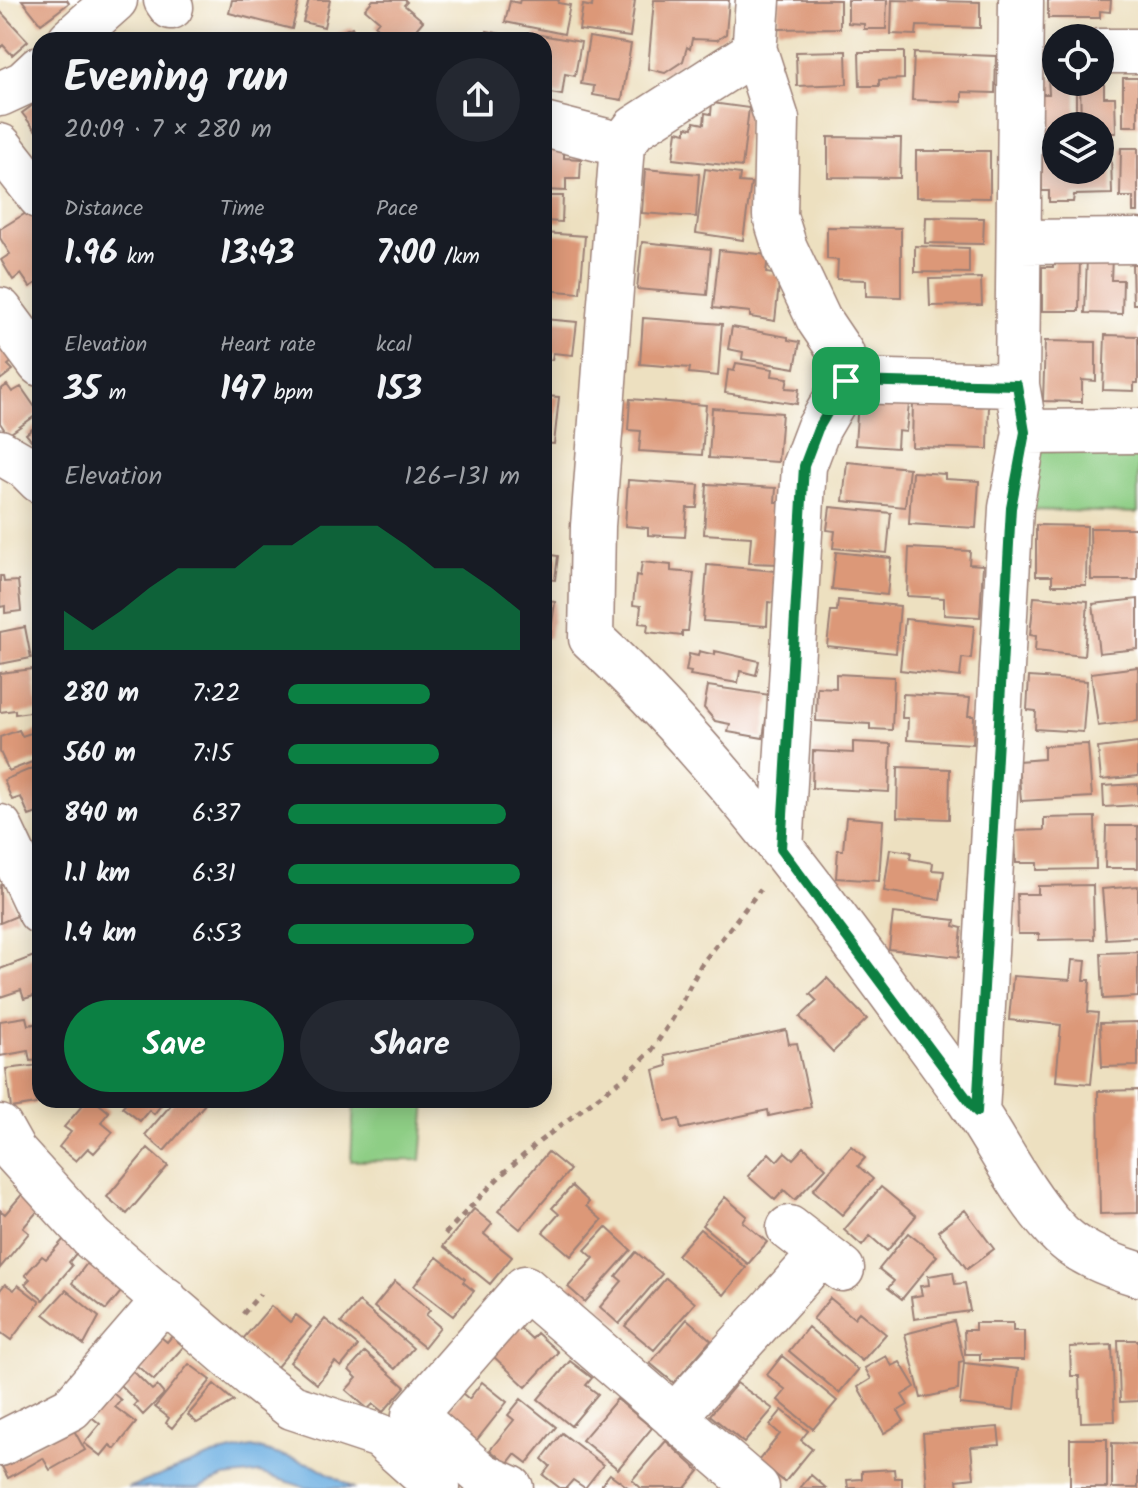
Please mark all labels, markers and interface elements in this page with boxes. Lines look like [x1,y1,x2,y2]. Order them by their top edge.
map controls [1042,24,1114,184]
button: locate [1042,24,1114,96]
text: Evening run [64,44,288,114]
button: share [436,58,520,142]
text: 20:09 · 7 × 280 m [64,109,272,151]
button: layers [1042,112,1114,184]
text: Distance [64,192,143,227]
text: Time [220,192,264,227]
text: Pace [376,192,418,227]
text: 1.96 [64,227,118,281]
text: 13:43 [220,227,294,281]
text: 7:00 [376,227,435,281]
text: km [118,240,155,275]
text: /km [435,240,480,275]
text: Elevation [64,328,147,363]
text: Heart rate [220,328,316,363]
text: kcal [376,328,412,363]
pin [812,347,880,415]
icon: arrive [824,359,868,403]
text: 35 [64,363,100,417]
text: 147 [220,363,265,417]
text: 153 [376,363,422,417]
text: m [100,376,126,411]
text: bpm [265,376,313,411]
text: Elevation [64,456,162,498]
text: 126–131 m [404,456,520,498]
text: 280 m [64,673,139,715]
text: 7:22 [192,673,241,715]
text: 560 m [64,733,136,775]
text: 7:15 [192,733,233,775]
text: 840 m [64,793,138,835]
text: 6:37 [192,793,240,835]
text: 1.1 km [64,853,130,895]
text: 6:31 [192,853,236,895]
text: 1.4 km [64,913,136,955]
text: 6:53 [192,913,242,955]
button: Save [64,1000,284,1092]
button: Share [300,1000,520,1092]

